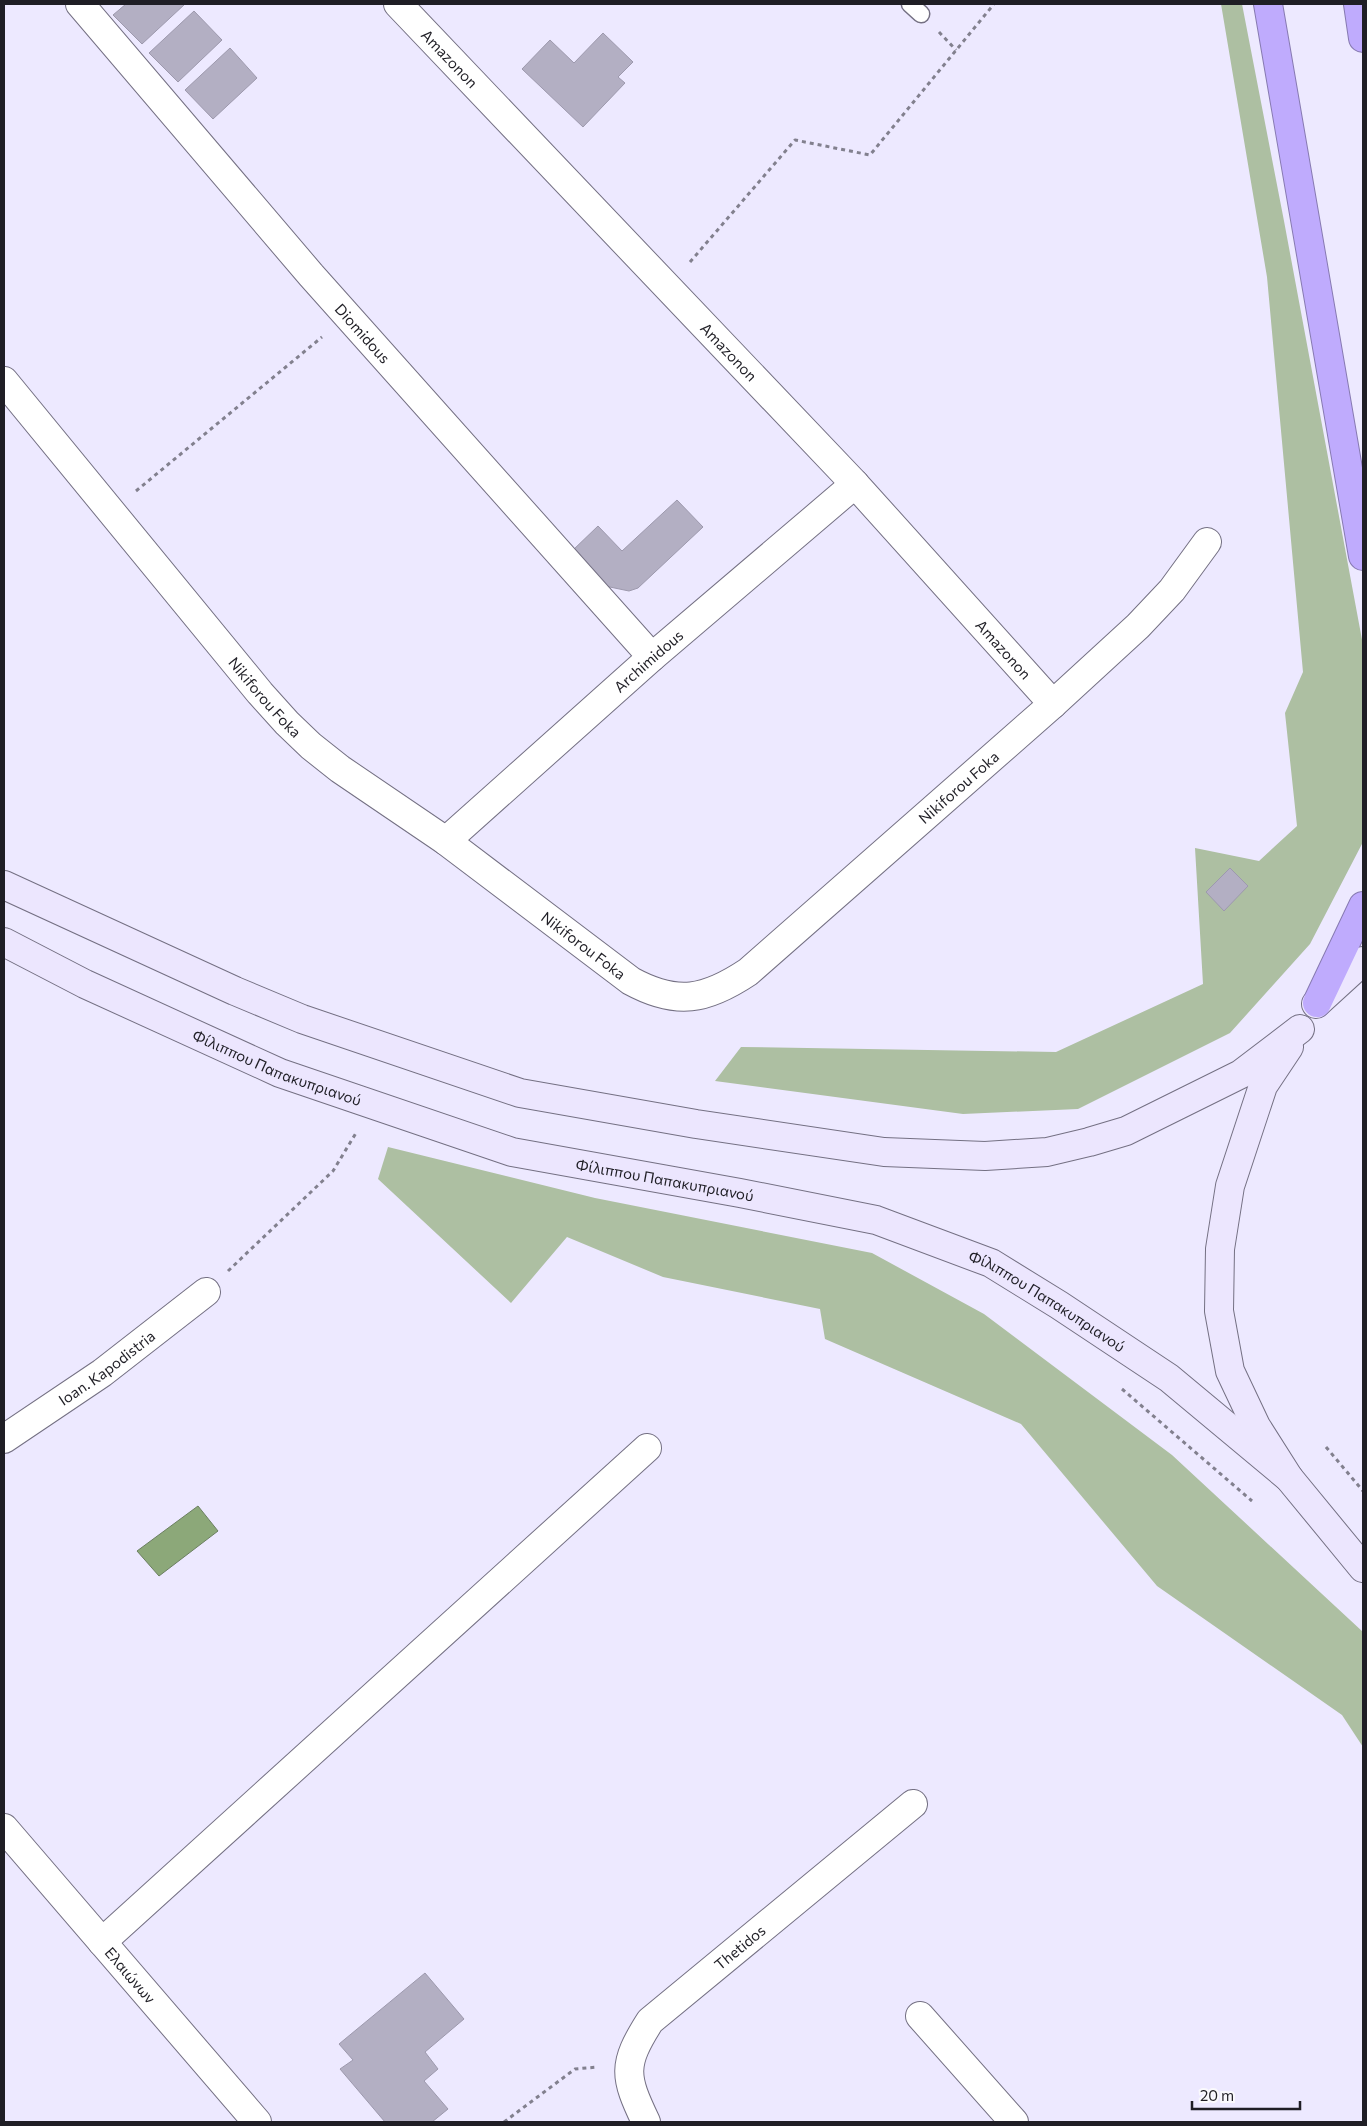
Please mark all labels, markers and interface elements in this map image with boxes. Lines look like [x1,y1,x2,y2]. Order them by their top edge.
street label: Amazonon [418,25,482,91]
street label: Diomidous [332,300,394,367]
street label: Amazonon [697,319,761,385]
street label: Amazonon [972,616,1035,683]
street label: Archimidous [610,626,687,696]
street label: Nikiforou Foka [225,653,305,741]
street label: Nikiforou Foka [915,747,1002,827]
street label: Nikiforou Foka [538,908,629,983]
street label: Φίλιππου Παπακυπριανού [190,1025,364,1109]
street label: Φίλιππου Παπακυπριανού [575,1155,755,1205]
street label: Φίλιππου Παπακυπριανού [966,1247,1129,1355]
street label: Ioan. Kapodistria [55,1326,158,1409]
street label: Thetidos [711,1921,769,1973]
street label: Ελαιώνων [101,1943,160,2007]
scale bar [1192,2078,1300,2110]
text: 20 m [1200,2086,1234,2104]

